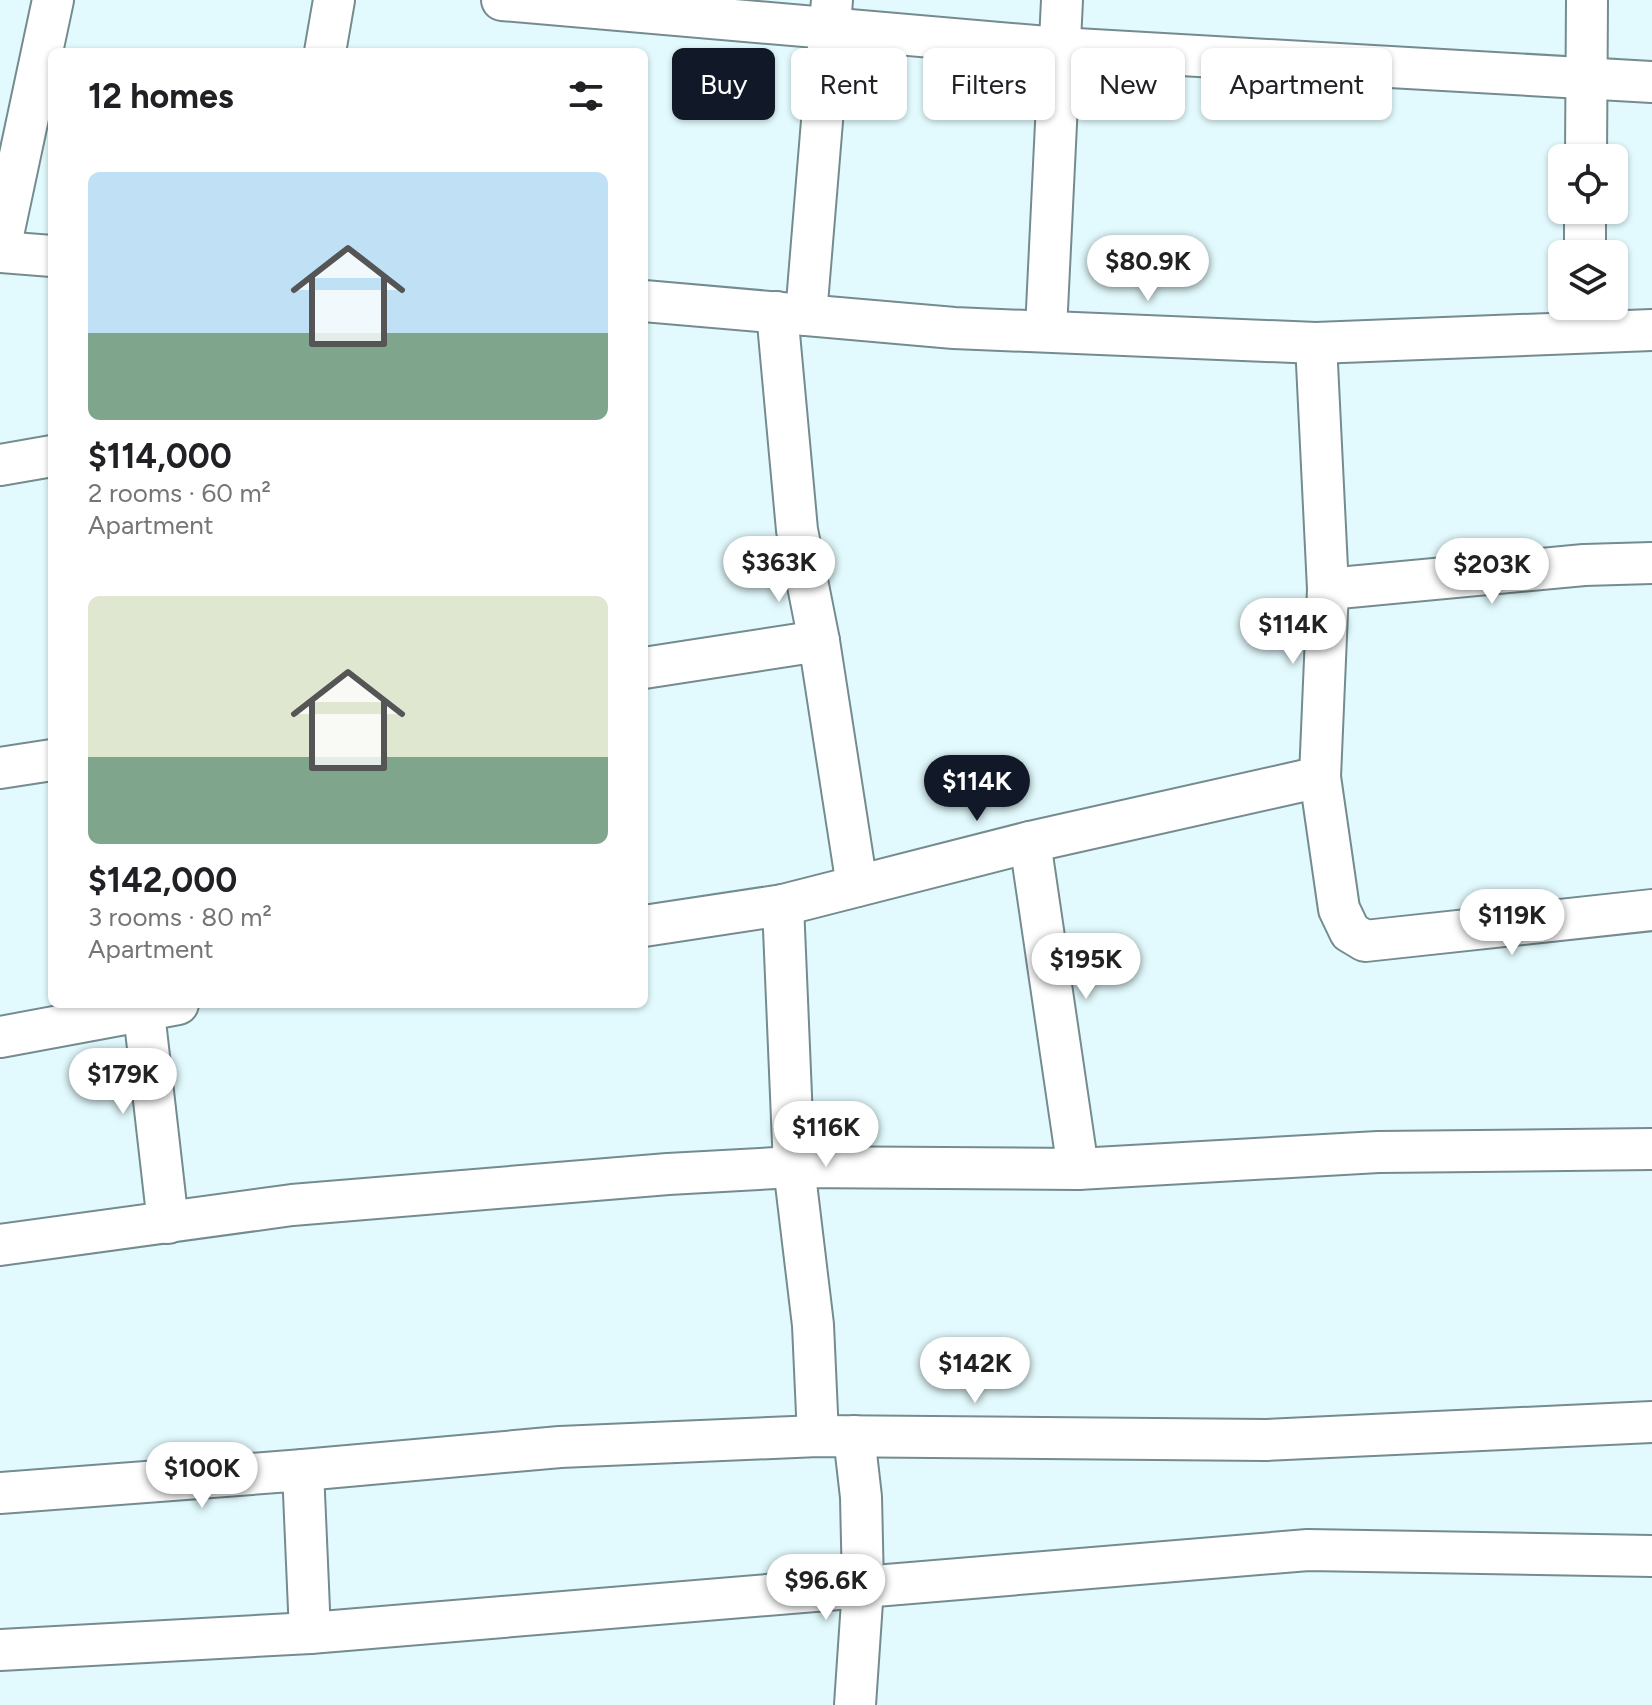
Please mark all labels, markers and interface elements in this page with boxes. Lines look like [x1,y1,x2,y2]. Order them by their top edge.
chip: Buy [672,48,775,120]
chip: Rent [791,48,907,120]
chip: Filters [923,48,1055,120]
chip: New [1071,48,1185,120]
chip: Apartment [1201,48,1392,120]
icon: filters [564,74,608,118]
text: 12 homes [88,76,234,117]
map controls [1548,144,1628,320]
button: locate [1548,144,1628,224]
icon: home [276,224,420,368]
pin: $80.9K [1083,235,1213,303]
button: layers [1548,240,1628,320]
text: $80.9K [1105,245,1191,277]
text: $114,000 [88,436,232,477]
text: 2 rooms · 60 m² [88,477,271,509]
text: Apartment [88,509,214,541]
pin: $363K [723,536,835,604]
pin: $203K [1436,538,1548,606]
text: $363K [741,546,817,578]
text: $203K [1453,548,1531,580]
pin: $114K [1237,598,1349,666]
text: $114K [1258,608,1328,640]
icon: home [276,648,420,792]
pin: $114K [921,755,1033,823]
text: $114K [942,765,1012,797]
text: $142,000 [88,860,237,901]
pin: $119K [1456,889,1568,957]
text: $119K [1478,899,1546,931]
text: 3 rooms · 80 m² [88,901,272,933]
text: Apartment [88,933,214,965]
pin: $195K [1030,933,1142,1001]
text: $195K [1050,943,1122,975]
pin: $179K [67,1048,179,1116]
text: $179K [87,1058,159,1090]
pin: $116K [770,1101,882,1169]
text: $116K [792,1111,860,1143]
pin: $142K [919,1337,1031,1405]
text: $142K [938,1347,1012,1379]
pin: $100K [146,1442,258,1510]
text: $100K [164,1452,240,1484]
pin: $96.6K [761,1554,891,1622]
text: $96.6K [784,1564,868,1596]

